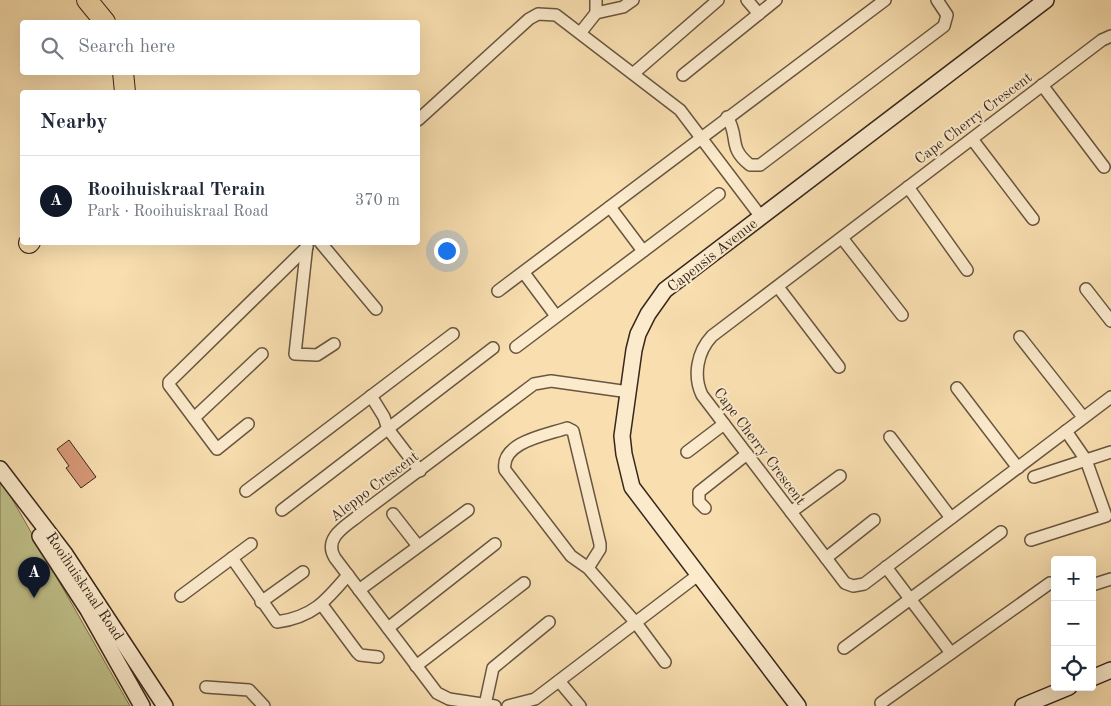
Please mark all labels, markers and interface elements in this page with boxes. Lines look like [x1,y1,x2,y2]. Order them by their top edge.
search box [20,20,420,75]
icon: search [38,34,66,62]
text: Search here [78,38,175,57]
street label: Cape Cherry Crescent [913,70,1035,168]
text: Nearby [40,112,108,133]
text: Rooihuiskraal Terain [87,181,265,200]
text: A [50,193,62,209]
text: 370 m [355,193,400,209]
text: Park · Rooihuiskraal Road [87,204,269,220]
street label: Capensis Avenue [665,217,761,296]
your location [434,238,460,264]
street label: Cape Cherry Crescent [710,386,808,508]
street label: Aleppo Crescent [328,449,422,525]
street label: Rooihuiskraal Road [42,530,126,644]
map controls [1051,556,1096,691]
button: + [1051,556,1096,601]
pin: A [18,557,50,598]
button: − [1051,601,1096,646]
button: locate [1051,646,1096,691]

